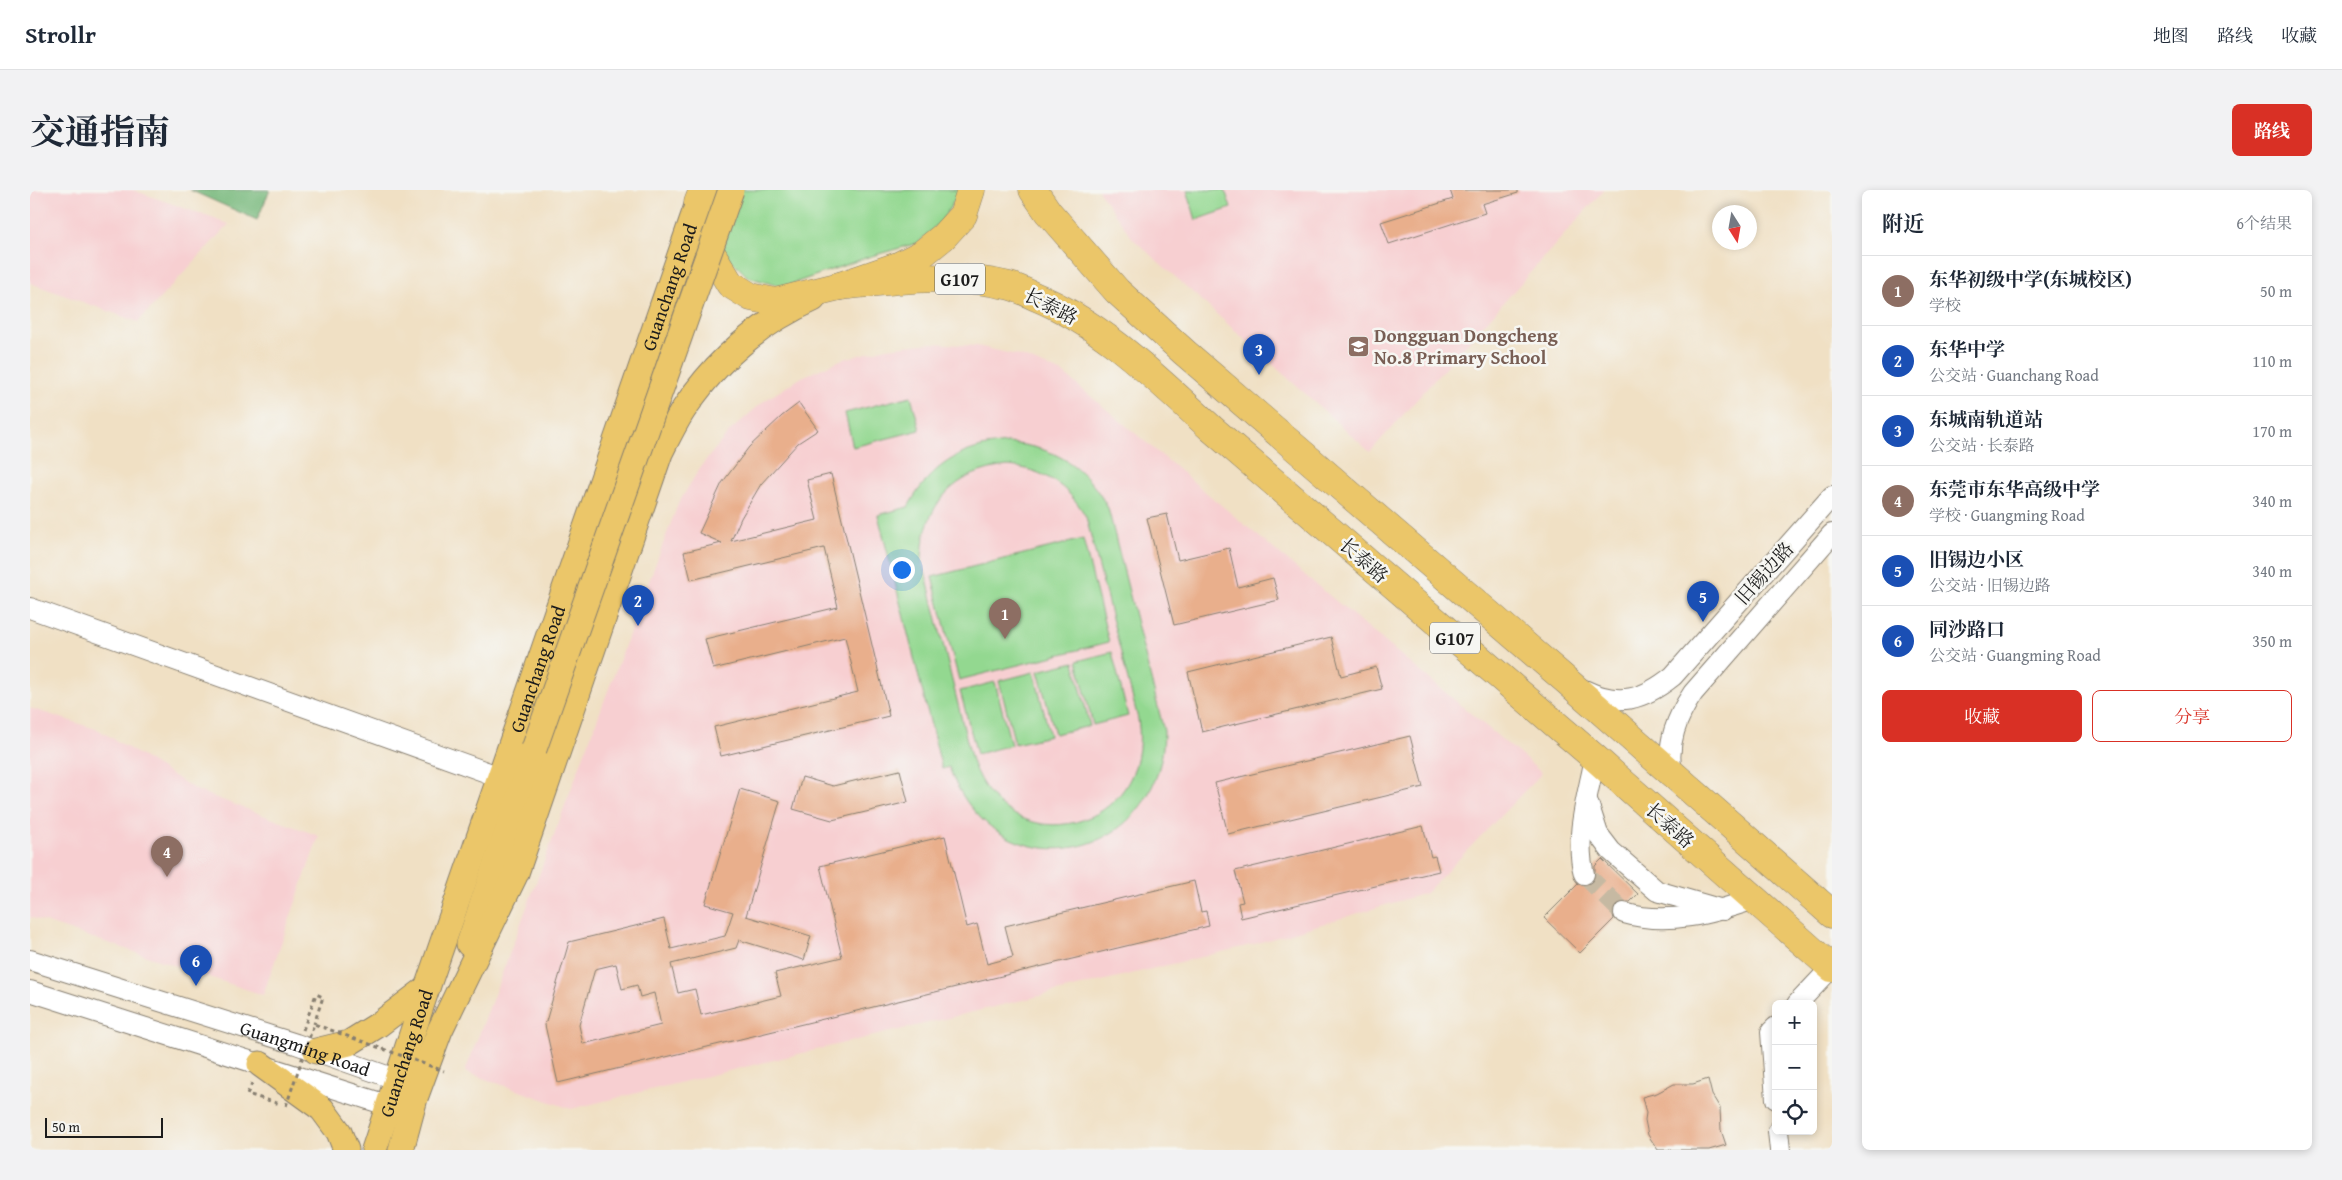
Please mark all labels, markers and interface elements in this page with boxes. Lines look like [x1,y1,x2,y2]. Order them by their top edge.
text: Strollr [25,17,96,52]
text: 地图 [2153,22,2189,49]
text: 路线 [2217,22,2253,49]
text: 收藏 [2281,22,2317,49]
button: 路线 [2232,104,2312,156]
text: 交通指南 [30,106,170,157]
north arrow [1712,205,1757,250]
text: 附近 [1882,208,1924,239]
text: 6个结果 [2236,211,2292,235]
street label: Guanchang Road [634,219,704,354]
road number: G107 [935,264,985,295]
text: 东华初级中学(东城校区) [1929,265,2132,293]
text: 1 [1894,279,1902,303]
text: 50 m [2260,279,2292,303]
street label: 长泰路 [1019,281,1083,331]
text: 学校 [1929,293,1961,317]
place label: Dongguan Dongcheng No.8 Primary School [1374,321,1559,371]
pin: 3 [1243,334,1275,375]
school or university icon: Dongguan Dongcheng No.8 Primary School [1346,334,1370,358]
text: 东华中学 [1929,335,2005,363]
text: 2 [1894,349,1902,373]
text: 110 m [2252,349,2292,373]
text: 公交站 · Guanchang Road [1929,363,2099,387]
text: 东城南轨道站 [1929,405,2043,433]
text: 3 [1894,419,1902,443]
text: 170 m [2252,419,2292,443]
text: 公交站 · 长泰路 [1929,433,2035,457]
text: 东莞市东华高级中学 [1929,475,2100,503]
text: 4 [1894,489,1902,513]
text: 340 m [2252,489,2292,513]
text: 学校 · Guangming Road [1929,503,2085,527]
street label: 长泰路 [1333,531,1395,589]
street label: 旧锡边路 [1728,535,1800,611]
text: 旧锡边小区 [1929,545,2024,573]
your location [889,557,915,583]
text: 5 [1894,559,1902,583]
text: 340 m [2252,559,2292,583]
text: 公交站 · 旧锡边路 [1929,573,2051,597]
pin: 5 [1687,581,1719,622]
pin: 2 [622,585,654,626]
pin: 1 [989,598,1021,639]
street label: Guanchang Road [502,601,572,736]
text: 同沙路口 [1929,615,2005,643]
road number: G107 [1430,622,1480,653]
text: 6 [1894,629,1902,653]
text: 350 m [2252,629,2292,653]
text: 公交站 · Guangming Road [1929,643,2101,667]
button: 收藏 [1882,690,2082,742]
button: 分享 [2092,690,2292,742]
street label: 长泰路 [1639,796,1701,854]
pin: 4 [151,836,183,877]
pin: 6 [180,945,212,986]
street label: Guanchang Road [372,985,440,1121]
map controls [1772,1000,1817,1135]
button: + [1772,1000,1817,1045]
street label: Guangming Road [237,1013,375,1083]
button: − [1772,1045,1817,1090]
button: locate [1772,1090,1817,1135]
scale bar [45,1115,162,1138]
text: 50 m [52,1117,80,1137]

